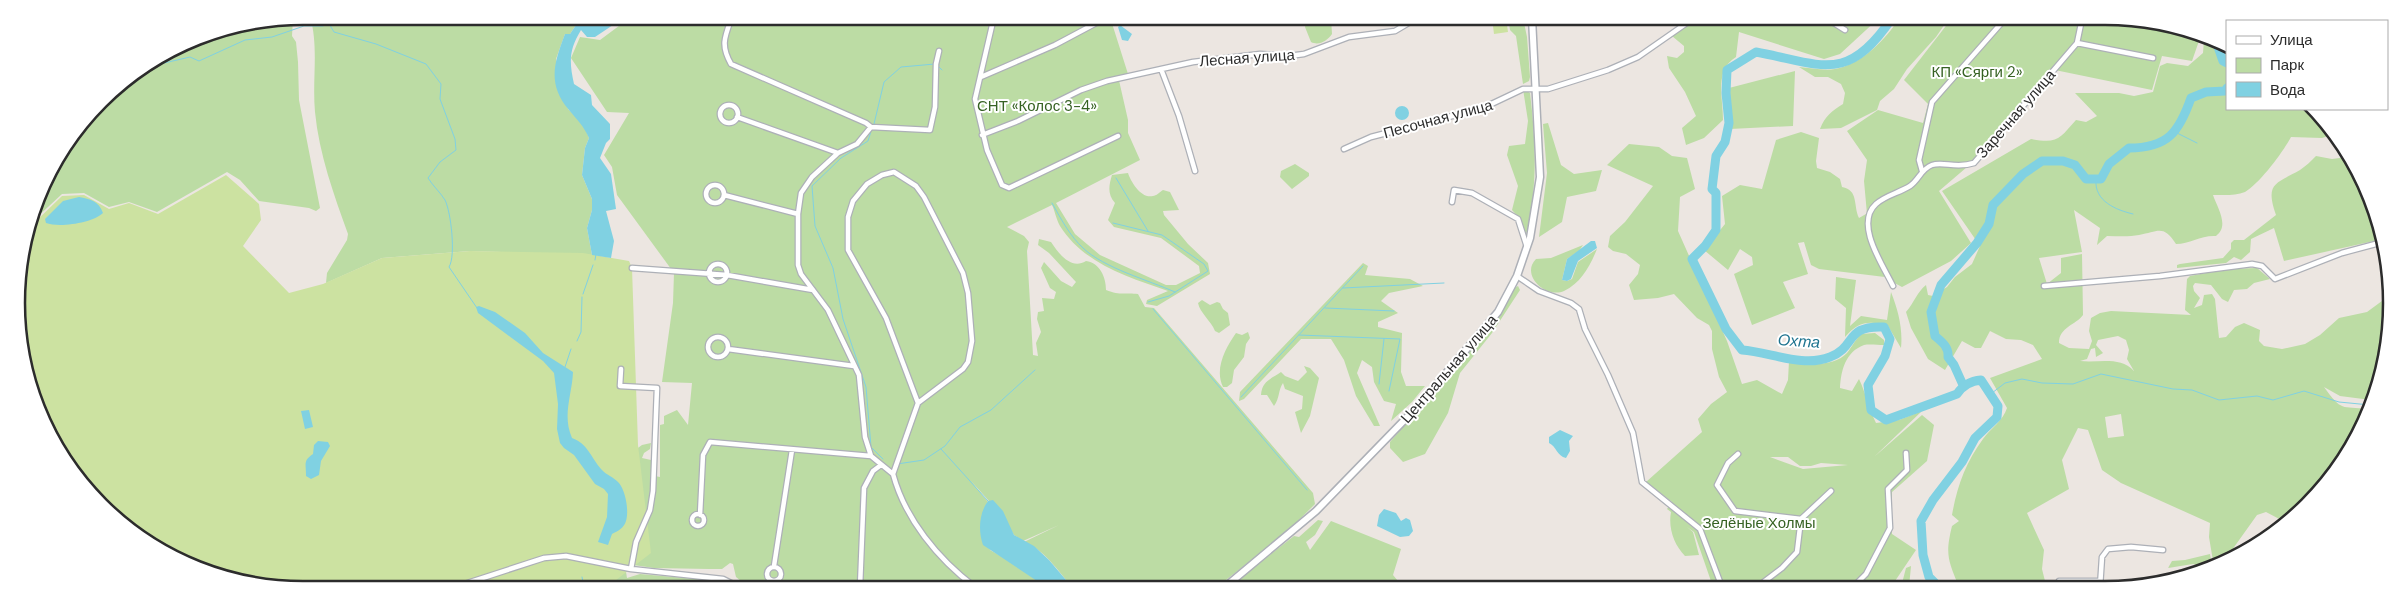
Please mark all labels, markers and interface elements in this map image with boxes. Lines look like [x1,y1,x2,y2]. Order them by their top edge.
legend [2226,20,2388,110]
text: Улица [2270,30,2313,50]
street label: Лесная улица [1199,45,1296,71]
text: Парк [2270,55,2304,75]
park label: КП «Сярги 2» [1932,62,2023,82]
street label: Заречная улица [1972,65,2061,163]
text: Вода [2270,80,2306,100]
street label: Песочная улица [1381,95,1496,143]
park label: СНТ «Колос 3-4» [977,96,1097,116]
street label: Центральная улица [1396,310,1502,428]
water label: Охта [1777,329,1821,353]
park label: Зелёные Холмы [1702,513,1816,533]

